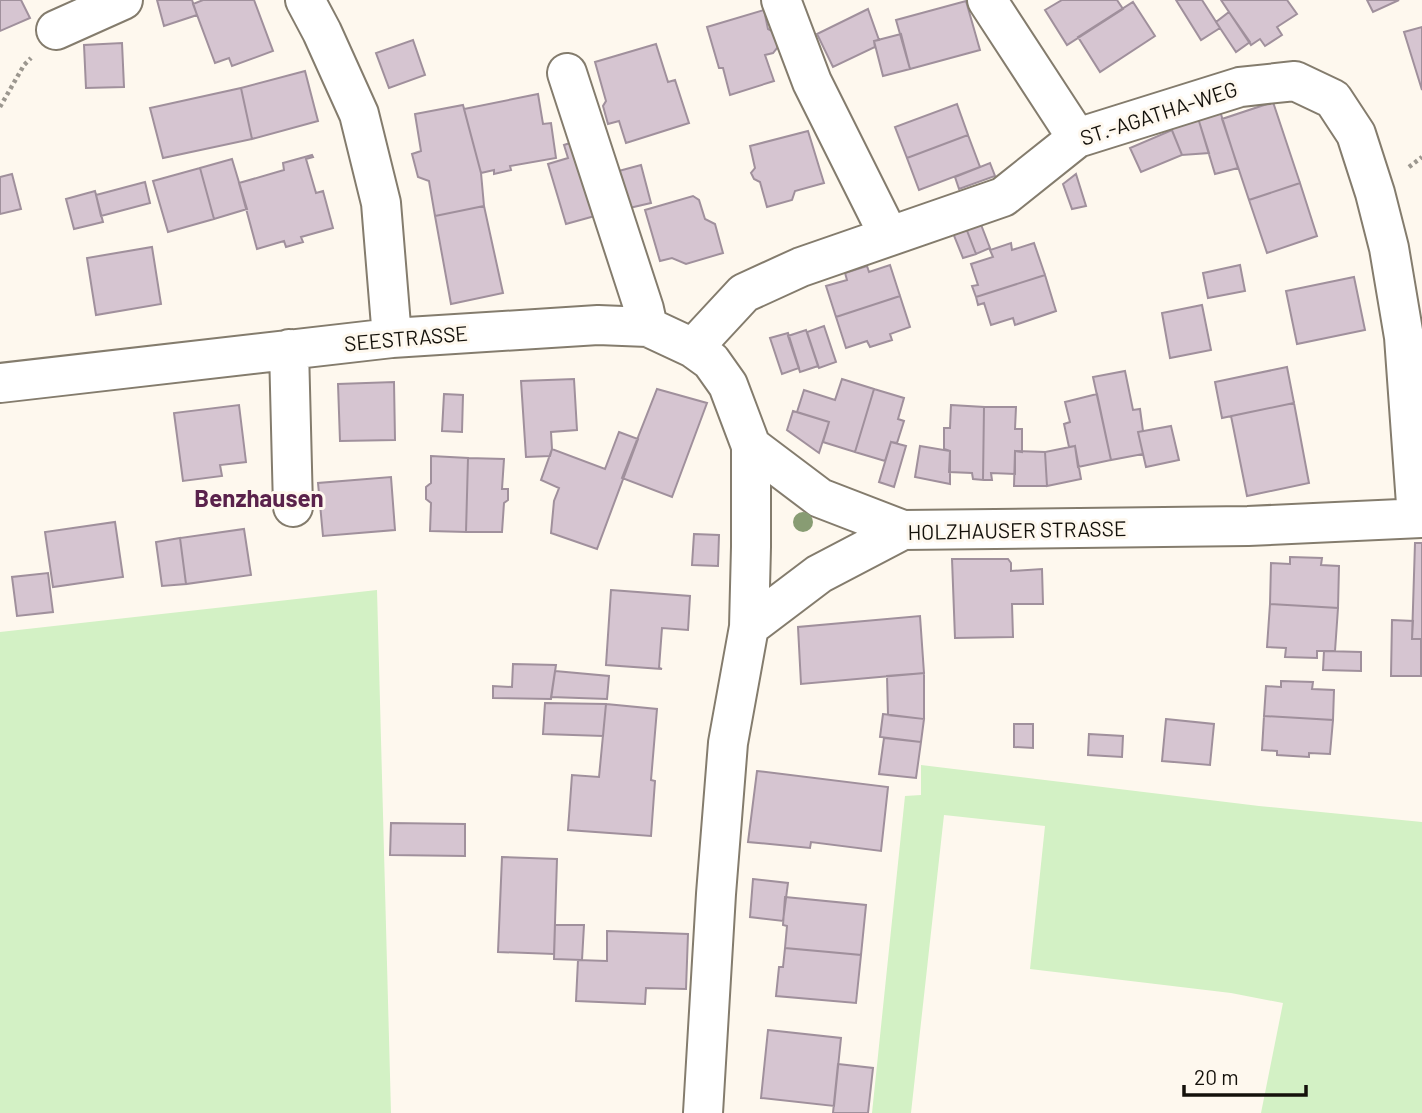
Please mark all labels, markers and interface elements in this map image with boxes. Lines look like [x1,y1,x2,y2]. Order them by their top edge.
street label: ST.-AGATHA-WEG [1077,75,1240,150]
street label: SEESTRASSE [343,320,469,355]
district label: Benzhausen [194,483,324,512]
street label: HOLZHAUSER STRASSE [907,515,1127,544]
scale bar [1184,1054,1306,1098]
text: 20 m [1194,1064,1239,1089]

